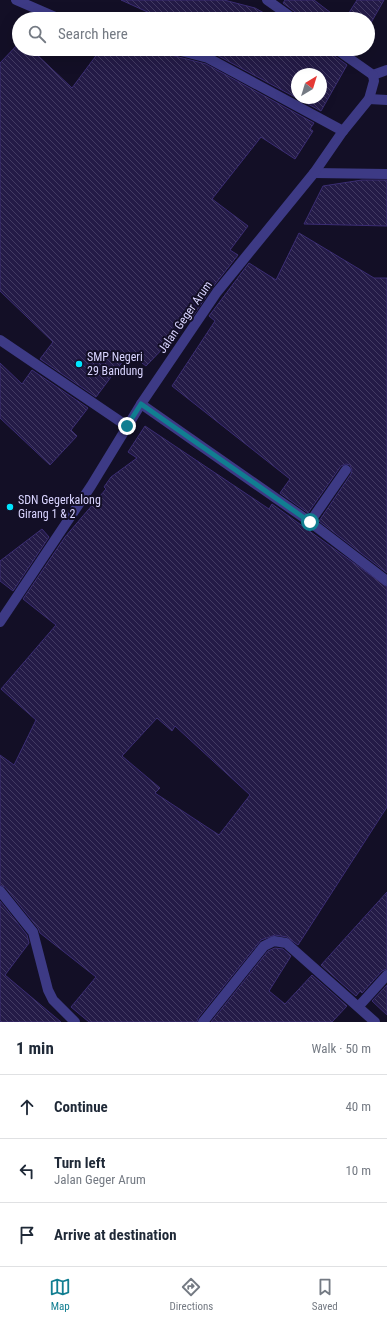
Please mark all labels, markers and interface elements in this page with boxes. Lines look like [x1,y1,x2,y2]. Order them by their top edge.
search box [12,12,375,56]
icon: search [26,23,48,45]
text: Search here [58,25,128,43]
north arrow [291,68,327,104]
street label: Jalan Geger Arum [155,278,215,356]
place label: SMP Negeri 29 Bandung [87,350,143,378]
marker: SMP Negeri 29 Bandung [74,359,84,369]
route end [118,417,136,435]
place label: SDN Gegerkalong Girang 1 & 2 [18,493,101,521]
marker: SDN Gegerkalong Girang 1 & 2 [5,502,15,512]
route start [301,513,319,531]
text: 1 min [16,1038,54,1058]
text: Walk · 50 m [311,1041,371,1056]
icon: ahead [16,1096,38,1118]
text: Continue [54,1098,108,1116]
text: 40 m [345,1099,371,1114]
text: Turn left [54,1154,105,1172]
icon: left [16,1160,38,1182]
text: 10 m [345,1163,371,1178]
text: Jalan Geger Arum [54,1172,146,1187]
icon: arrive [16,1224,38,1246]
text: Arrive at destination [54,1226,177,1244]
tab: Map [49,1276,71,1313]
tab: Directions [169,1276,213,1313]
tab: Saved [312,1276,338,1313]

